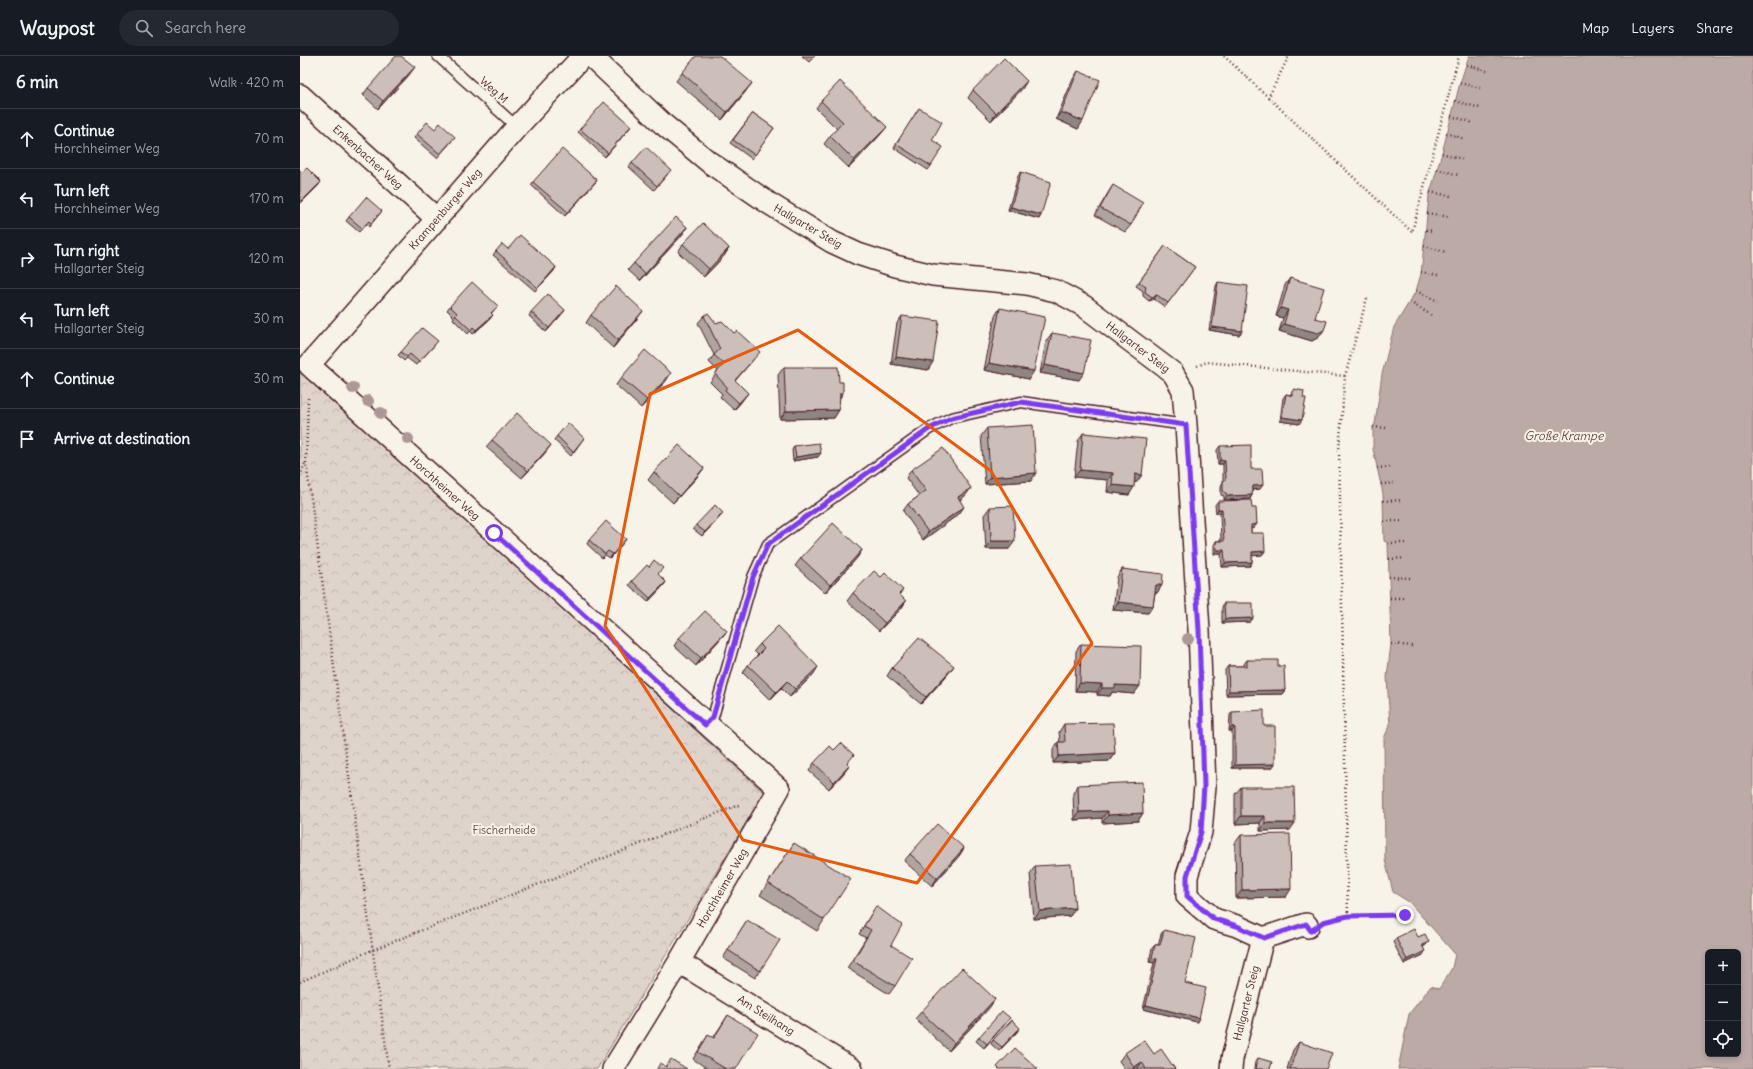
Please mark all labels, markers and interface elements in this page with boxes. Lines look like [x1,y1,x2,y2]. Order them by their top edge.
search box [119,10,399,46]
text: Waypost [20,16,95,40]
icon: search [133,17,155,39]
text: Search here [165,18,246,37]
text: Map [1582,19,1609,37]
text: Layers [1631,19,1674,37]
text: Share [1696,19,1733,37]
text: 6 min [16,71,58,93]
text: Walk · 420 m [209,74,284,91]
street label: Weg M [477,74,511,106]
text: Continue [54,121,115,140]
street label: Enkenbacher Weg [330,122,406,192]
icon: ahead [16,128,38,150]
text: 70 m [255,130,284,147]
text: Horchheimer Weg [54,140,160,157]
street label: Krampenburger Weg [406,165,484,253]
text: Turn left [54,181,109,200]
icon: left [16,188,38,210]
text: 170 m [249,190,284,207]
text: Horchheimer Weg [54,200,160,217]
street label: Hallgarter Steig [771,201,845,251]
text: Turn right [54,241,119,260]
icon: right [16,248,38,270]
text: 120 m [249,250,284,267]
text: Hallgarter Steig [54,260,145,277]
text: Turn left [54,301,109,320]
icon: left [16,308,38,330]
text: 30 m [254,310,284,327]
street label: Hallgarter Steig [1103,318,1173,376]
text: Hallgarter Steig [54,320,145,337]
icon: ahead [16,368,38,390]
text: Continue [54,369,115,388]
text: 30 m [254,370,284,387]
icon: arrive [16,428,38,450]
water label: Große Krampe [1525,428,1605,443]
text: Arrive at destination [54,429,190,448]
street label: Horchheimer Weg [407,453,483,523]
route start [485,524,503,542]
park label: Fischerheide [472,823,536,837]
street label: Horchheimer Weg [694,846,750,930]
route end [1396,906,1414,924]
map controls [1705,949,1741,1057]
button: + [1705,949,1741,985]
street label: Hallgarter Steig [1230,964,1262,1042]
button: − [1705,985,1741,1021]
street label: Am Steilhang [735,992,797,1038]
button: locate [1705,1021,1741,1057]

